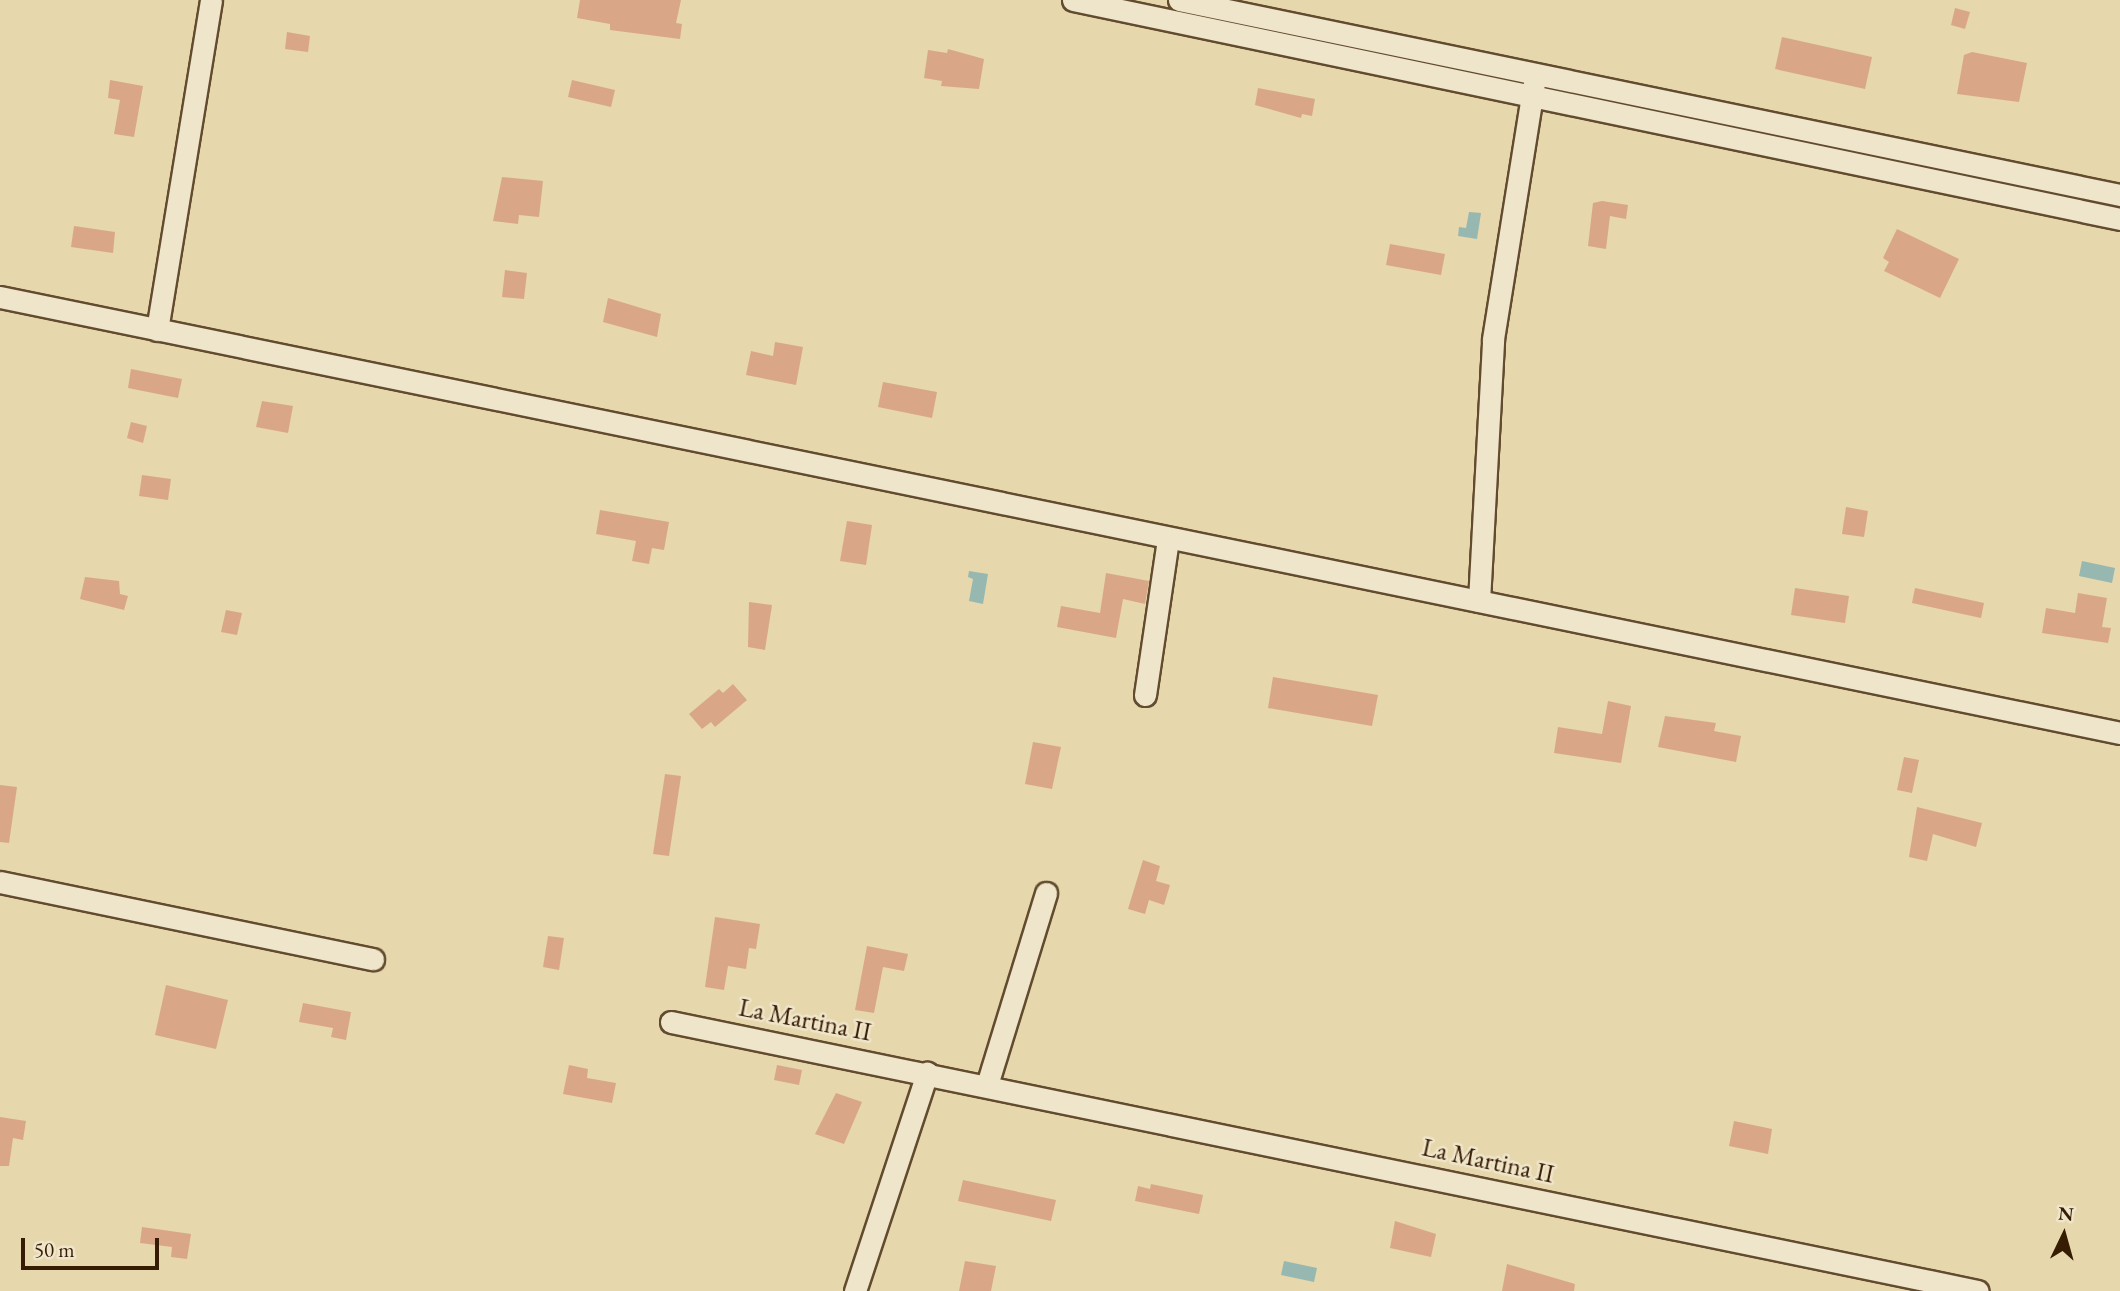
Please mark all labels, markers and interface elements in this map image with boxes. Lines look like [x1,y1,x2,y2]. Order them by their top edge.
street label: La Martina II [736,992,874,1048]
street label: La Martina II [1419,1132,1557,1190]
north arrow [2029,1200,2099,1270]
text: N [2057,1200,2075,1227]
scale bar [24,1224,163,1268]
text: 50 m [34,1236,75,1263]

